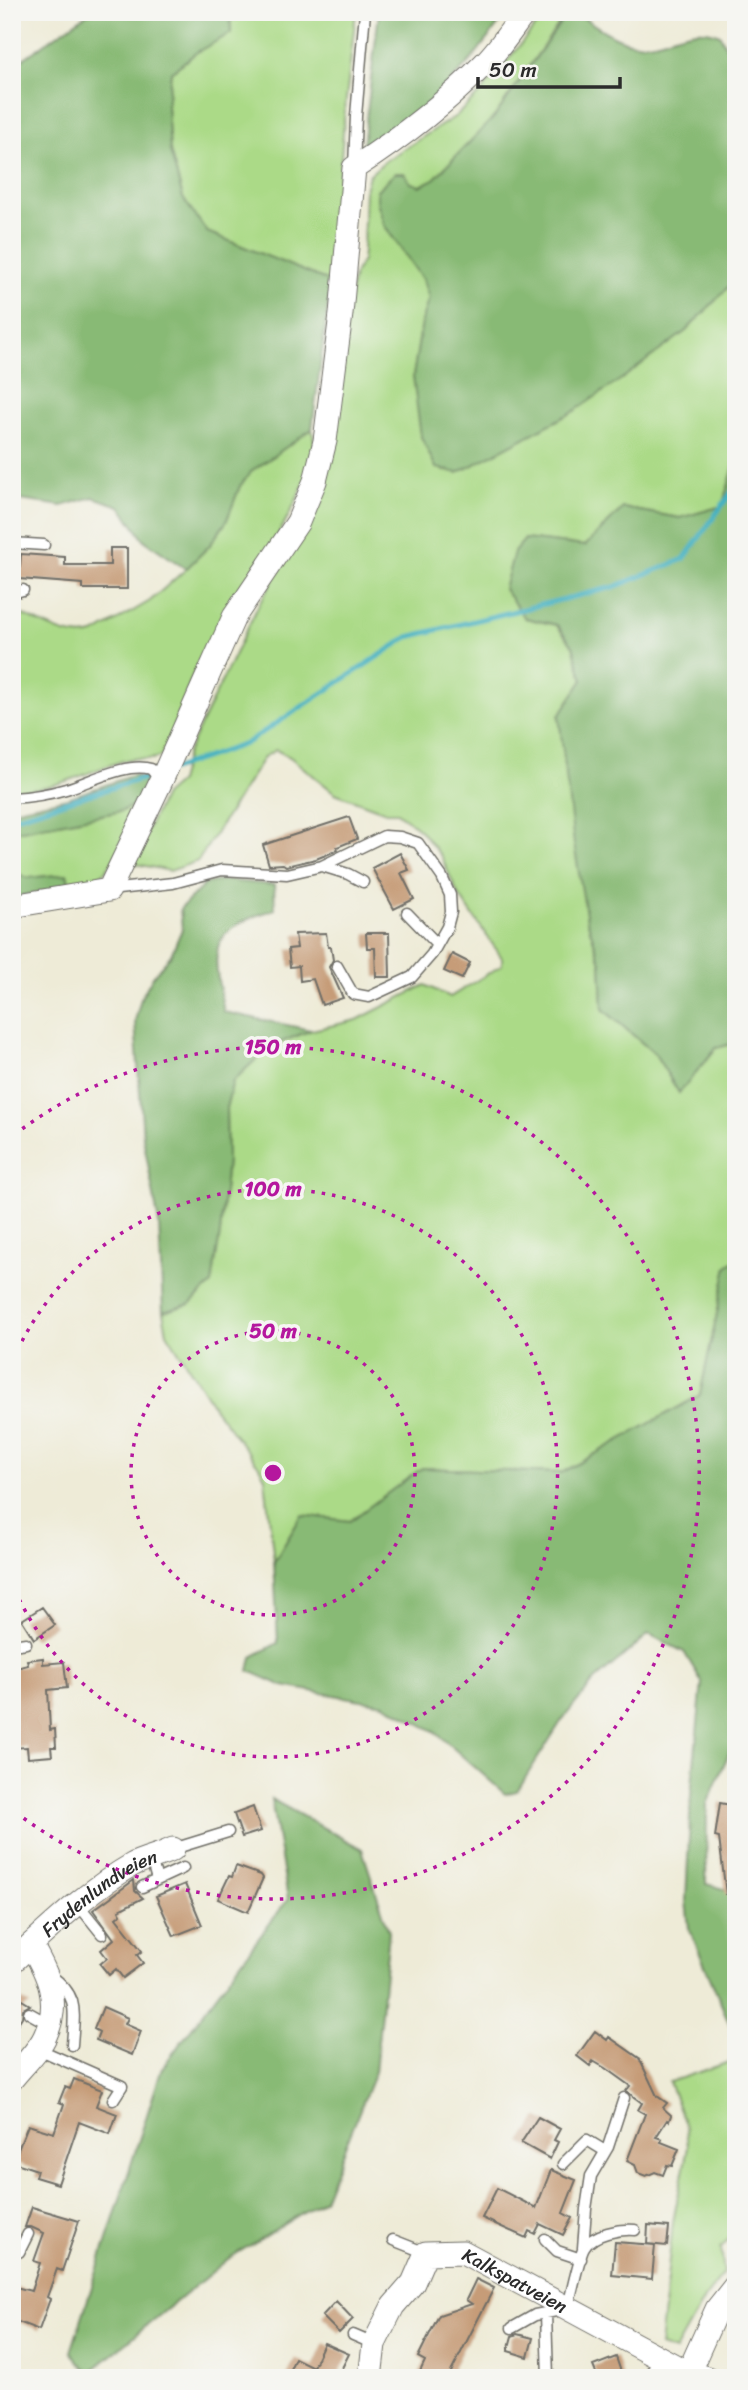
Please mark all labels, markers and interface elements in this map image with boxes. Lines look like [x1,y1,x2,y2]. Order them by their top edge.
scale bar [478,46,620,90]
text: 50 m [489,51,537,89]
text: 150 m [245,1028,302,1066]
text: 100 m [244,1170,302,1208]
text: 50 m [249,1312,298,1350]
centre of rings [261,1461,285,1485]
street label: Frydenlundveien [33,1840,161,1945]
street label: Kalkspatveien [456,2238,574,2322]

